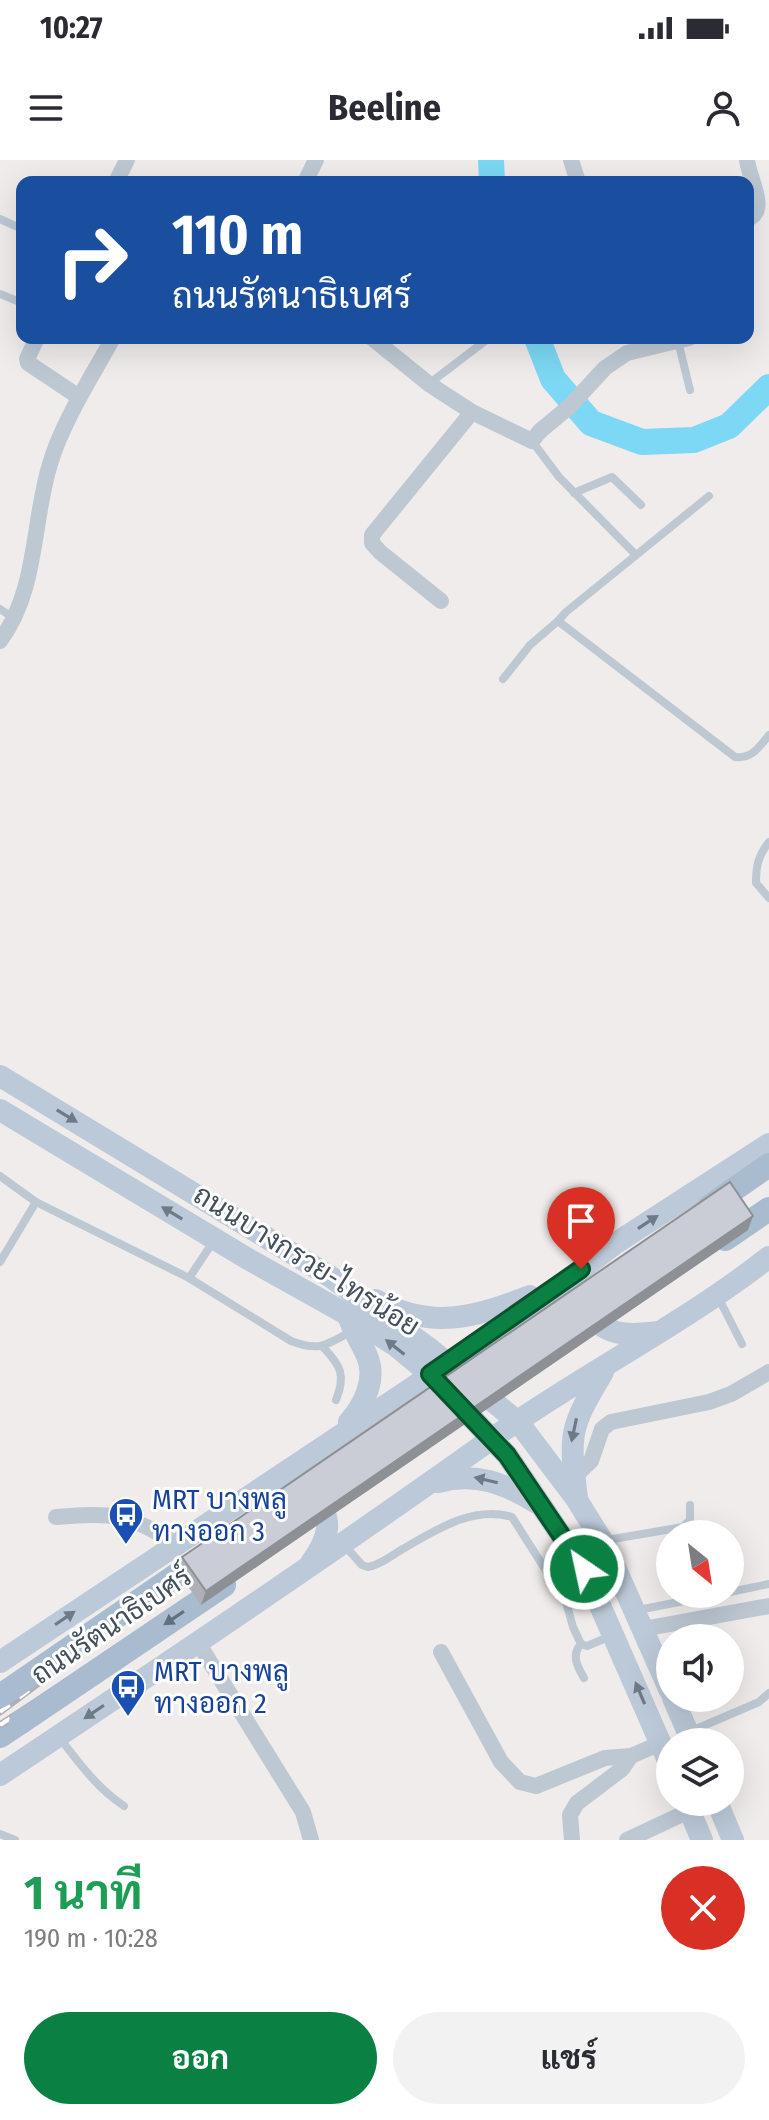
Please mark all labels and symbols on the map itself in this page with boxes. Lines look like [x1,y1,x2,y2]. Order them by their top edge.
one-way arrow [56,1109,78,1123]
street label: ถนนบางกรวย-ไทรน้อย [188,1175,427,1343]
pin [547,1187,615,1269]
one-way arrow [161,1206,183,1220]
one-way arrow [637,1216,659,1230]
one-way arrow [385,1339,405,1355]
one-way arrow [567,1418,580,1443]
one-way arrow [474,1473,499,1486]
place label: MRT บางพลู ทางออก 3 [152,1483,287,1548]
bus stop icon: MRT บางพลู ทางออก 3 [107,1496,145,1546]
north arrow [656,1520,744,1608]
position arrow [542,1527,626,1611]
street label: ถนนรัตนาธิเบศร์ [23,1557,198,1691]
one-way arrow [164,1610,185,1625]
one-way arrow [54,1611,75,1626]
place label: MRT บางพลู ทางออก 2 [154,1655,289,1720]
bus stop icon: MRT บางพลู ทางออก 2 [109,1668,147,1718]
one-way arrow [633,1681,646,1705]
one-way arrow [84,1704,105,1719]

